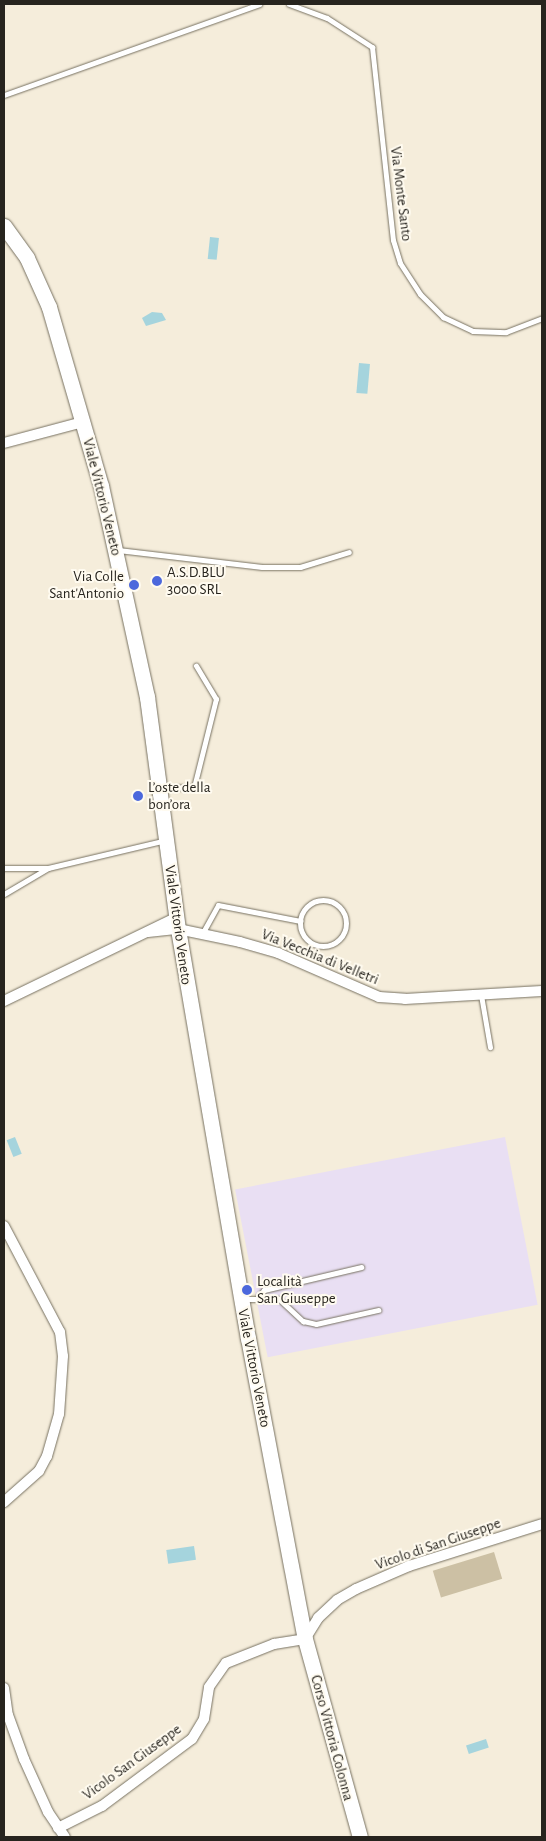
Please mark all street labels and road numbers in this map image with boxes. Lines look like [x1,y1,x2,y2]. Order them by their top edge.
street label: Via Monte Santo [386,146,416,242]
street label: Viale Vittorio Veneto [79,436,125,558]
street label: Viale Vittorio Veneto [161,864,195,986]
street label: Via Vecchia di Velletri [259,925,381,989]
street label: Viale Vittorio Veneto [234,1307,274,1429]
street label: Vicolo di San Giuseppe [373,1514,503,1574]
street label: Corso Vittoria Colonna [307,1673,357,1803]
street label: Vicolo San Giuseppe [79,1720,185,1804]

